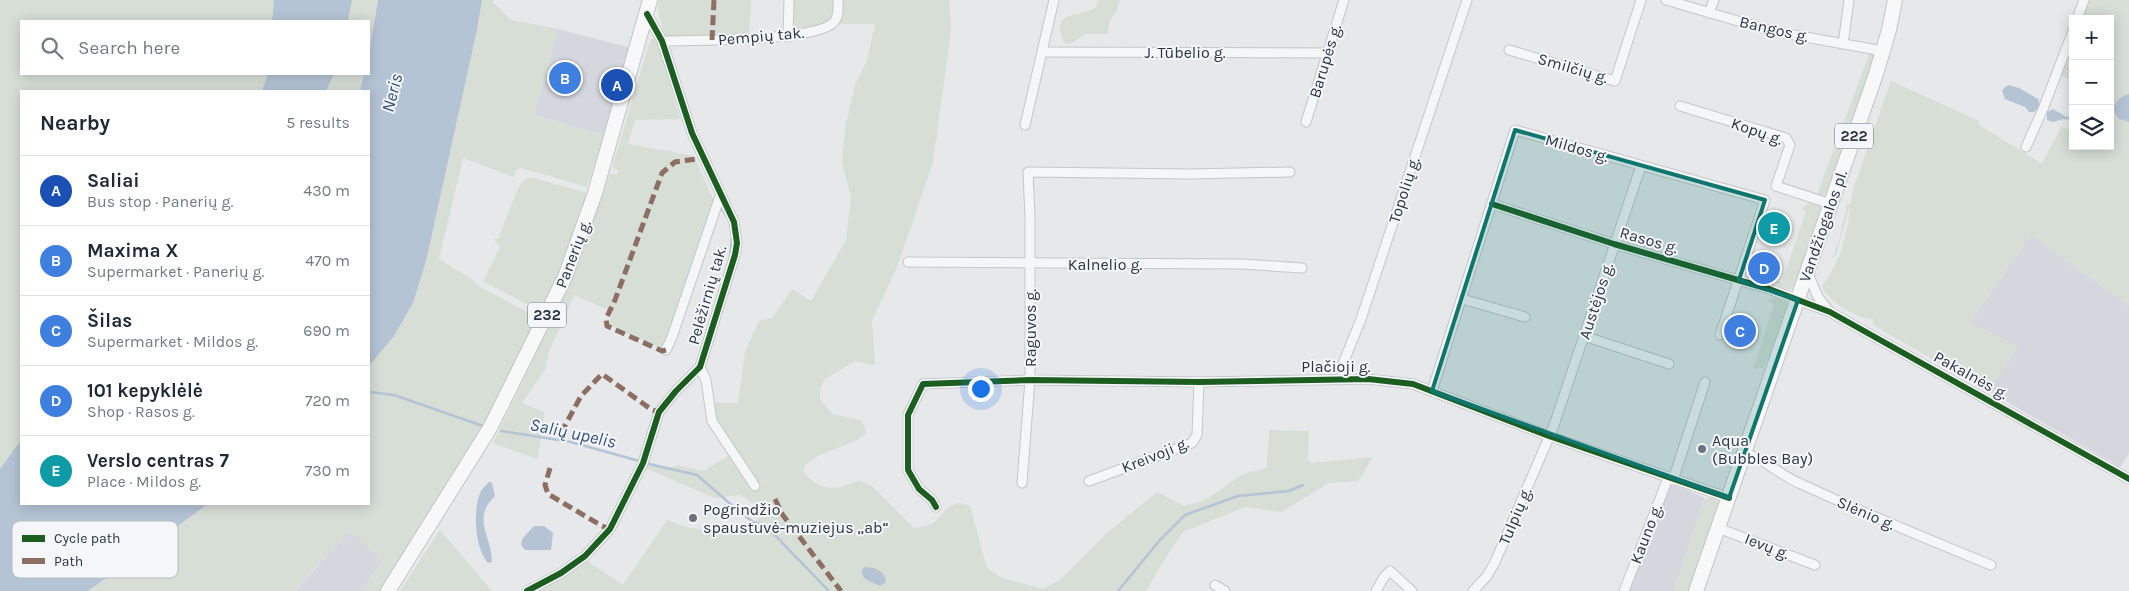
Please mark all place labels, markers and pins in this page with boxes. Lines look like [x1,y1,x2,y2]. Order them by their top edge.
pin: B [549,59,581,97]
pin: A [601,66,633,104]
pin: E [1758,209,1790,247]
pin: D [1748,249,1780,287]
pin: C [1724,312,1756,350]
place label: Aqua (Bubbles Bay) [1712,431,1813,468]
marker: Aqua (Bubbles Bay) [1696,443,1708,455]
place label: Pogrindžio spaustuvė-muziejus „ab“ [703,500,889,537]
marker: Pogrindžio spaustuvė-muziejus „ab“ [687,512,699,524]

